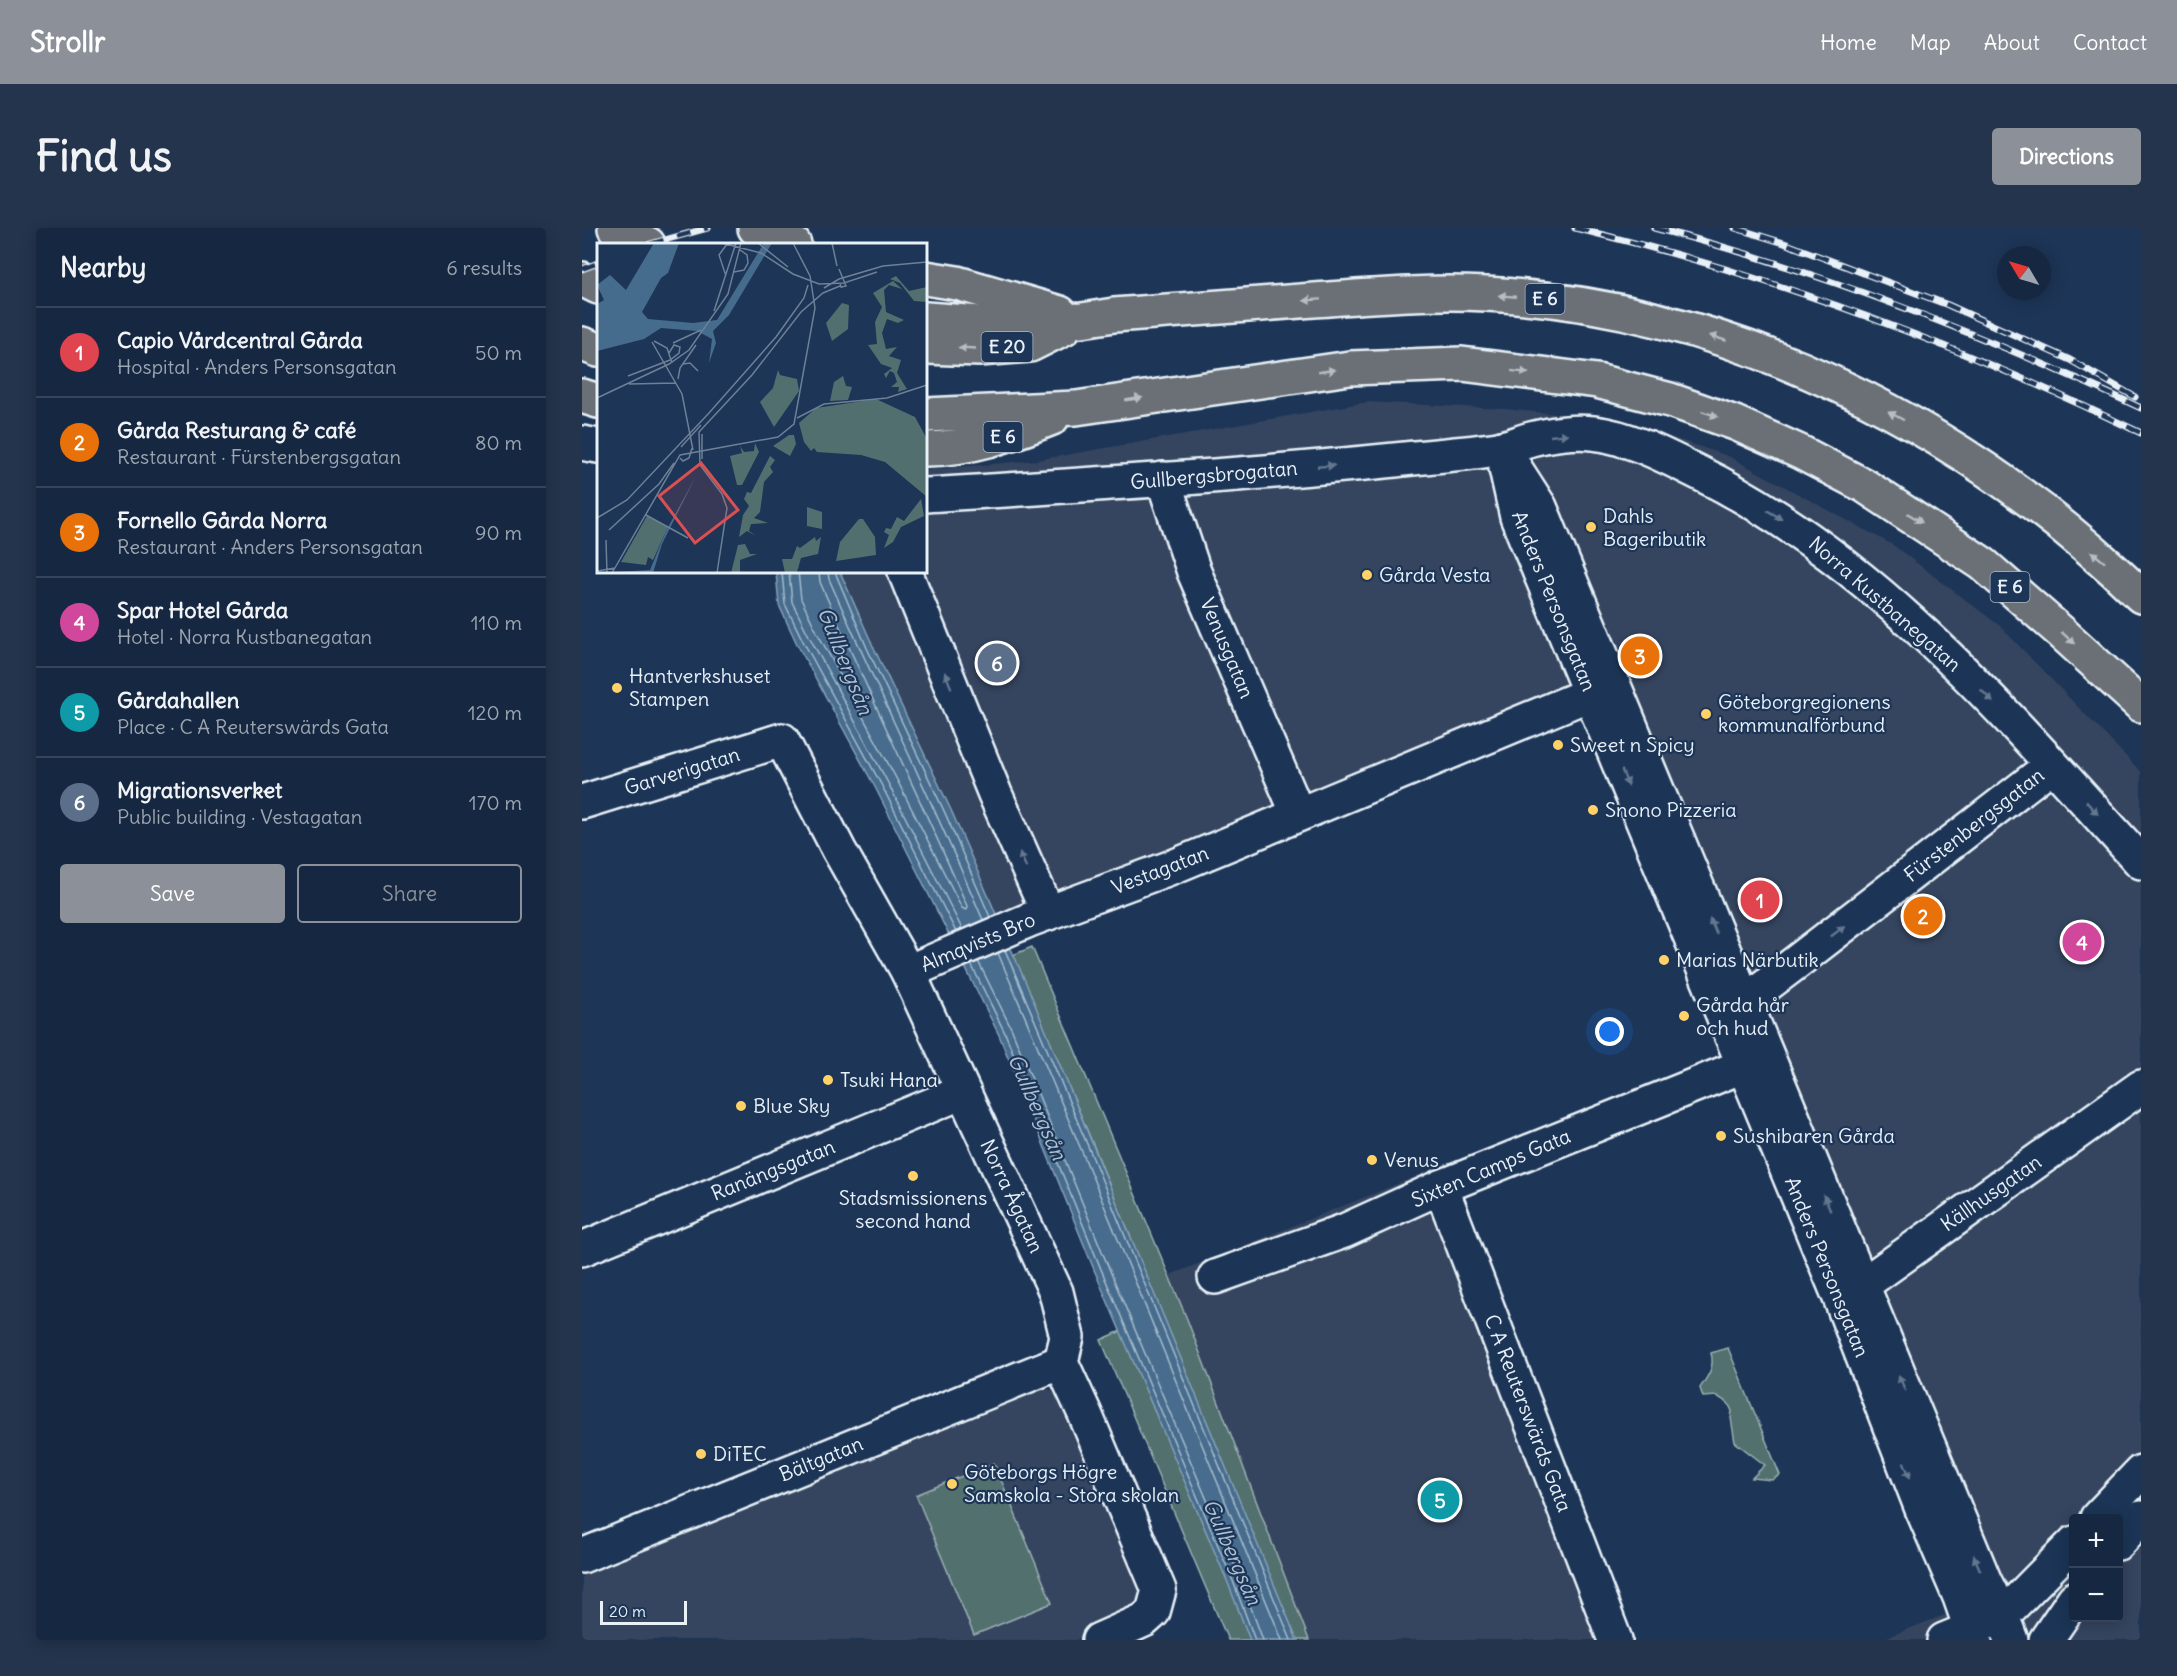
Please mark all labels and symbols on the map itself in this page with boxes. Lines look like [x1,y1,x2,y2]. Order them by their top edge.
inset map [597,243,927,573]
north arrow [1997,246,2051,300]
road number: E 6 [1526,284,1564,314]
one-way arrow [1498,291,1517,301]
one-way arrow [1303,296,1322,305]
road number: E 20 [982,332,1032,362]
one-way arrow [1709,333,1727,342]
one-way arrow [957,344,976,353]
one-way arrow [1317,367,1336,376]
one-way arrow [1511,367,1530,376]
one-way arrow [1124,395,1143,404]
one-way arrow [1701,410,1719,420]
one-way arrow [1888,411,1905,421]
road number: E 6 [984,422,1022,452]
one-way arrow [1550,430,1569,440]
street label: Gullbergsbrogatan [1129,455,1299,494]
one-way arrow [1316,461,1335,471]
place label: Dahls Bageributik [1603,503,1706,551]
street label: Anders Personsgatan [1507,507,1602,695]
one-way arrow [1767,510,1783,521]
one-way arrow [1907,512,1923,523]
marker: Dahls Bageributik [1584,520,1598,534]
street label: Norra Kustbanegatan [1804,531,1967,677]
one-way arrow [2090,551,2105,563]
place label: Gårda Vesta [1379,562,1491,587]
marker: Gårda Vesta [1360,568,1374,582]
road number: E 6 [1990,572,2030,602]
street label: Venusgatan [1195,594,1260,702]
water label: Gullbergsån [812,603,880,719]
one-way arrow [2060,631,2075,644]
pin: 3 [1620,634,1660,678]
pin: 6 [978,640,1016,686]
place label: Hantverkshuset Stampen [629,663,771,711]
one-way arrow [943,671,953,689]
marker: Hantverkshuset Stampen [610,681,624,695]
one-way arrow [1980,688,1994,702]
place label: Göteborgregionens kommunalförbund [1718,689,1890,737]
marker: Göteborgregionens kommunalförbund [1699,707,1713,721]
place label: Sweet n Spicy [1570,732,1695,757]
marker: Sweet n Spicy [1551,738,1565,752]
street label: Garverigatan [621,741,743,800]
street label: Fürstenbergsgatan [1899,762,2049,887]
one-way arrow [1620,769,1630,787]
place label: Snono Pizzeria [1605,797,1737,822]
one-way arrow [2085,800,2098,815]
marker: Snono Pizzeria [1586,803,1600,817]
street label: Vestagatan [1108,840,1212,899]
one-way arrow [1018,850,1028,868]
pin: 1 [1740,878,1780,922]
pin: 2 [1904,894,1942,938]
street label: Almqvists Bro [917,906,1039,977]
one-way arrow [1708,916,1718,934]
pin: 4 [2062,920,2102,964]
one-way arrow [1830,925,1845,937]
place label: Marias Närbutik [1676,947,1819,972]
marker: Marias Närbutik [1657,953,1671,967]
place label: Gårda hår och hud [1696,992,1789,1040]
marker: Gårda hår och hud [1677,1009,1691,1023]
your location [1595,1017,1624,1046]
water label: Gullbergsån [1002,1049,1073,1165]
place label: Tsuki Hana [840,1067,938,1092]
marker: Tsuki Hana [821,1073,835,1087]
place label: Blue Sky [753,1093,830,1118]
marker: Blue Sky [734,1099,748,1113]
street label: Sixten Camps Gata [1408,1123,1574,1212]
place label: Sushibaren Gårda [1733,1123,1895,1148]
marker: Sushibaren Gårda [1714,1129,1728,1143]
street label: Ranängsgatan [707,1133,838,1206]
street label: Norra Ågatan [975,1135,1050,1257]
place label: Venus [1384,1147,1439,1172]
street label: Källhusgatan [1936,1149,2046,1236]
marker: Venus [1365,1153,1379,1167]
marker: Stadsmissionens second hand [906,1169,920,1183]
street label: Anders Personsgatan [1780,1173,1875,1361]
place label: Stadsmissionens second hand [839,1185,987,1233]
one-way arrow [1822,1194,1831,1212]
street label: C A Reuterswärds Gata [1479,1311,1578,1515]
one-way arrow [1897,1374,1906,1392]
street label: Bältgatan [775,1430,866,1487]
place label: DiTEC [713,1441,767,1466]
marker: DiTEC [694,1447,708,1461]
place label: Göteborgs Högre Samskola - Stora skolan [964,1459,1179,1507]
one-way arrow [1903,1461,1912,1479]
marker: Göteborgs Högre Samskola - Stora skolan [945,1477,959,1491]
pin: 5 [1420,1478,1460,1522]
water label: Gullbergsån [1197,1494,1268,1610]
one-way arrow [1972,1554,1981,1572]
scale bar [600,1598,687,1626]

